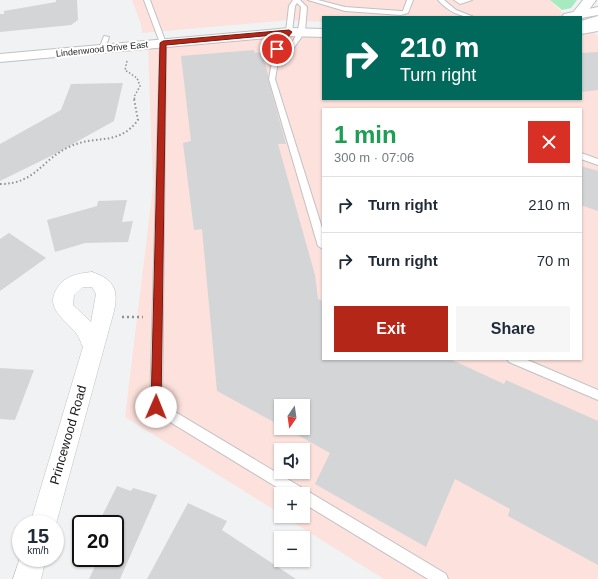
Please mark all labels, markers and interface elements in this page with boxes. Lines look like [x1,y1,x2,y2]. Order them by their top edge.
pin [260,32,294,66]
icon: right [334,32,386,84]
text: 210 m [400,32,479,63]
icon: arrive [266,38,288,60]
street label: Lindenwood Drive East [55,39,149,59]
text: Turn right [400,65,476,85]
text: 1 min [334,121,397,148]
button: close [528,121,570,163]
text: 300 m · 07:06 [334,150,414,165]
icon: right [334,194,356,216]
text: Turn right [368,196,438,213]
text: 210 m [528,196,570,213]
icon: right [334,250,356,272]
text: Turn right [368,252,438,269]
text: 70 m [537,252,570,269]
button: Exit [334,306,448,352]
button: Share [456,306,570,352]
street label: Princewood Road [47,384,89,486]
position arrow [135,386,177,428]
north arrow [274,399,310,435]
map controls [274,399,310,567]
button: sound [274,443,310,479]
button: + [274,487,310,523]
speed limit sign: 20 [72,515,124,567]
text: 15 [27,525,49,547]
button: − [274,531,310,567]
text: km/h [27,545,49,556]

